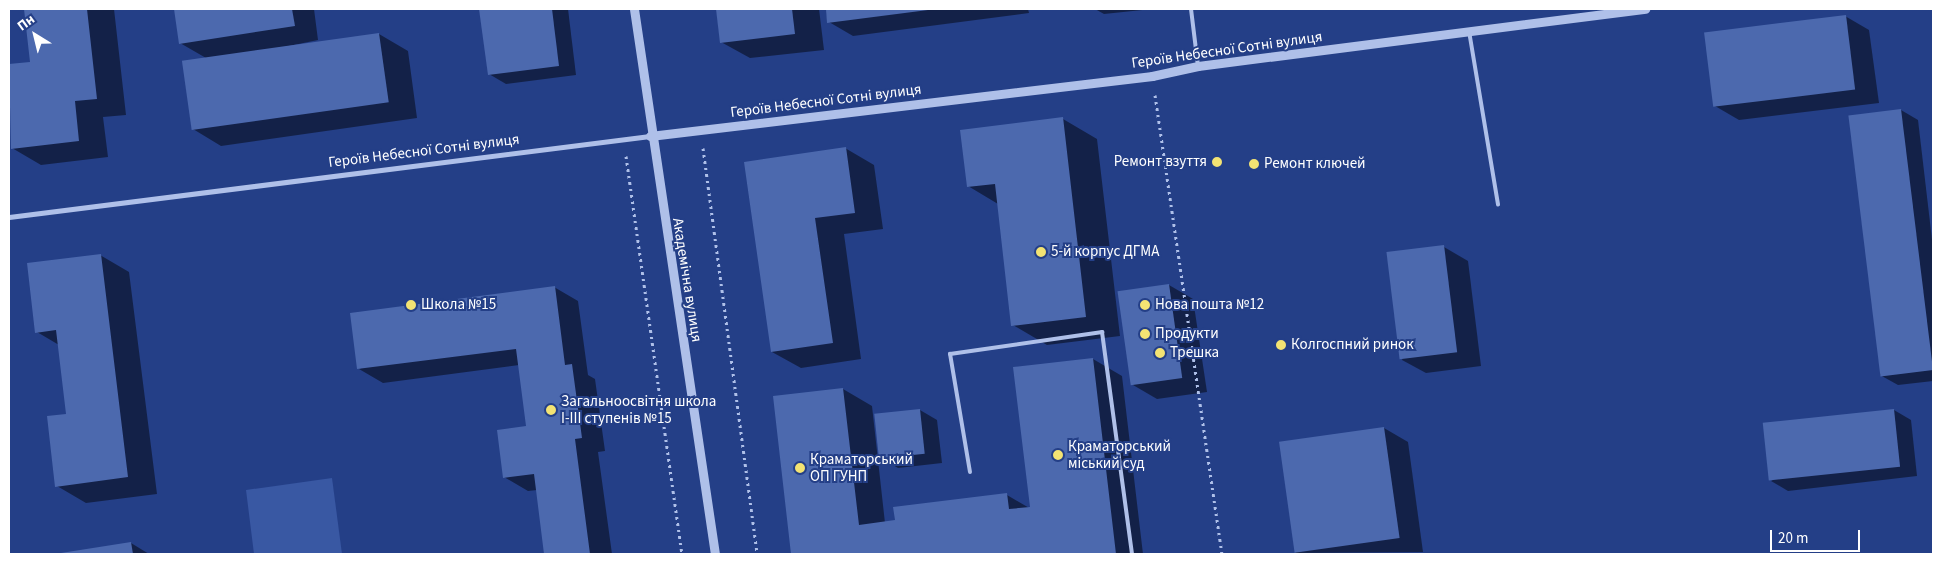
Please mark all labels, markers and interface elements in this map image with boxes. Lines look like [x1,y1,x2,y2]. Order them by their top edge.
north arrow [10,10,60,60]
text: Пн [13,10,39,36]
street label: Героїв Небесної Сотні вулиця [1130,28,1324,72]
street label: Героїв Небесної Сотні вулиця [729,80,923,122]
street label: Героїв Небесної Сотні вулиця [327,130,521,172]
place label: Ремонт взуття [1114,153,1207,171]
place label: Ремонт ключей [1264,155,1366,173]
marker: Ремонт взуття [1211,156,1223,168]
marker: Ремонт ключей [1248,158,1260,170]
street label: Академічна вулиця [668,217,706,343]
place label: 5-й корпус ДГМА [1051,243,1159,261]
marker: 5-й корпус ДГМА [1035,246,1047,258]
place label: Школа №15 [421,296,496,314]
place label: Нова пошта №12 [1155,296,1264,314]
marker: Школа №15 [405,299,417,311]
marker: Нова пошта №12 [1139,299,1151,311]
place label: Продукти [1155,325,1219,343]
marker: Продукти [1139,328,1151,340]
place label: Колгоспний ринок [1291,336,1414,354]
marker: Колгоспний ринок [1275,339,1287,351]
place label: Трешка [1170,344,1219,362]
marker: Трешка [1154,347,1166,359]
place label: Загальноосвітня школа І-ІІІ ступенів №15 [561,392,716,427]
marker: Загальноосвітня школа І-ІІІ ступенів №15 [545,404,557,416]
place label: Краматорський міський суд [1068,437,1171,472]
marker: Краматорський міський суд [1052,449,1064,461]
place label: Краматорський ОП ГУНП [810,450,913,485]
marker: Краматорський ОП ГУНП [794,462,806,474]
scale bar [1772,520,1862,552]
text: 20 m [1778,528,1808,549]

